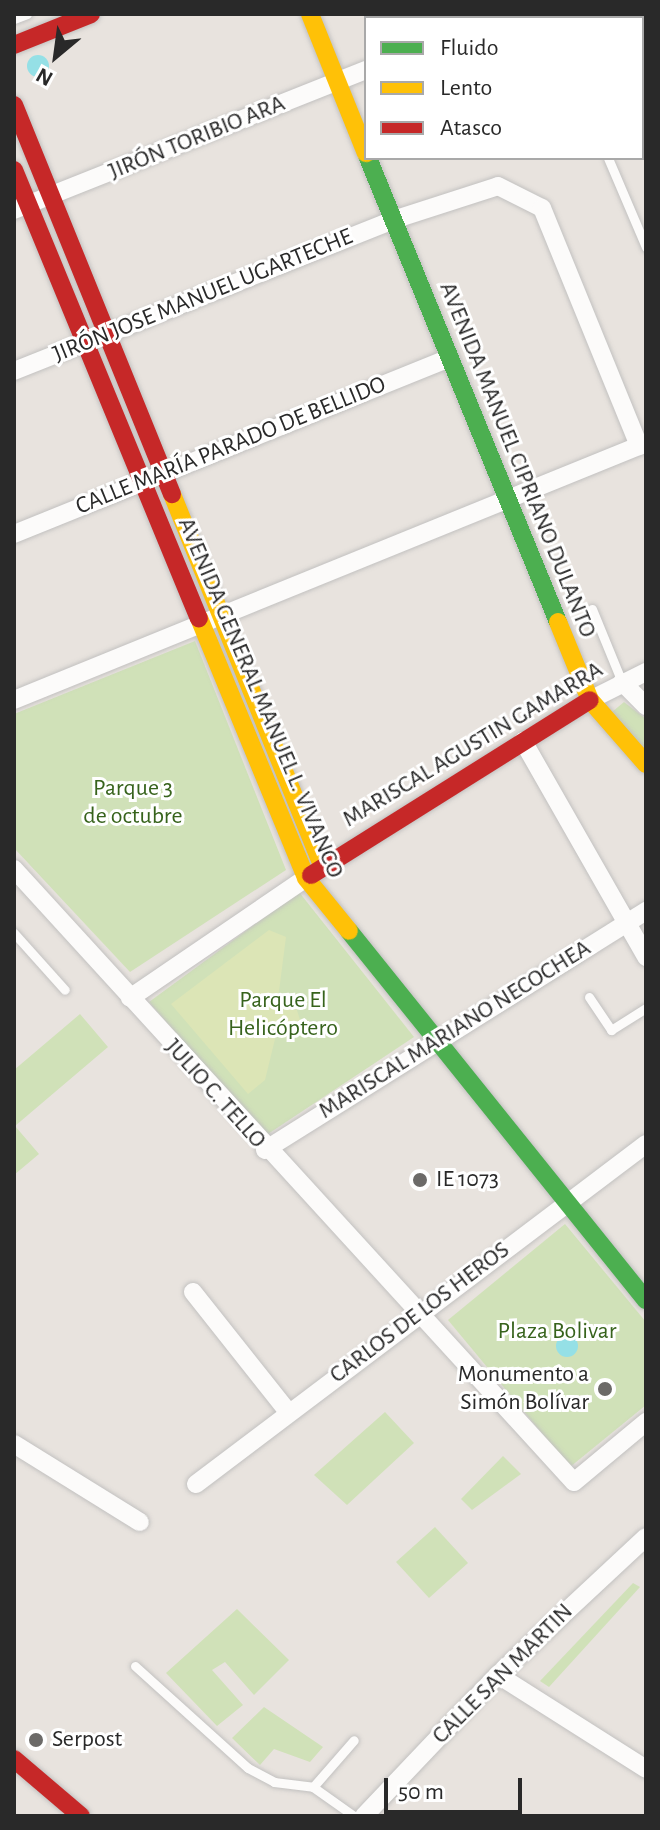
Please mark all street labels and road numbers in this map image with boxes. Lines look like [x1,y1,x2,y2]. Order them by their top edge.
street label: JIRÓN TORIBIO ARA [105,90,289,186]
street label: JIRÓN JOSE MANUEL UGARTECHE [49,223,357,369]
street label: AVENIDA MANUEL CIPRIANO DULANTO [432,278,602,642]
street label: CALLE MARÍA PARADO DE BELLIDO [72,370,390,522]
street label: AVENIDA GENERAL MANUEL L. VIVANCO [171,514,349,882]
street label: MARISCAL AGUSTIN GAMARRA [338,656,608,834]
street label: MARISCAL MARIANO NECOCHEA [314,934,596,1126]
street label: JULIO C. TELLO [158,1033,272,1155]
street label: CARLOS DE LOS HEROS [324,1236,516,1390]
street label: CALLE SAN MARTIN [427,1598,579,1750]

